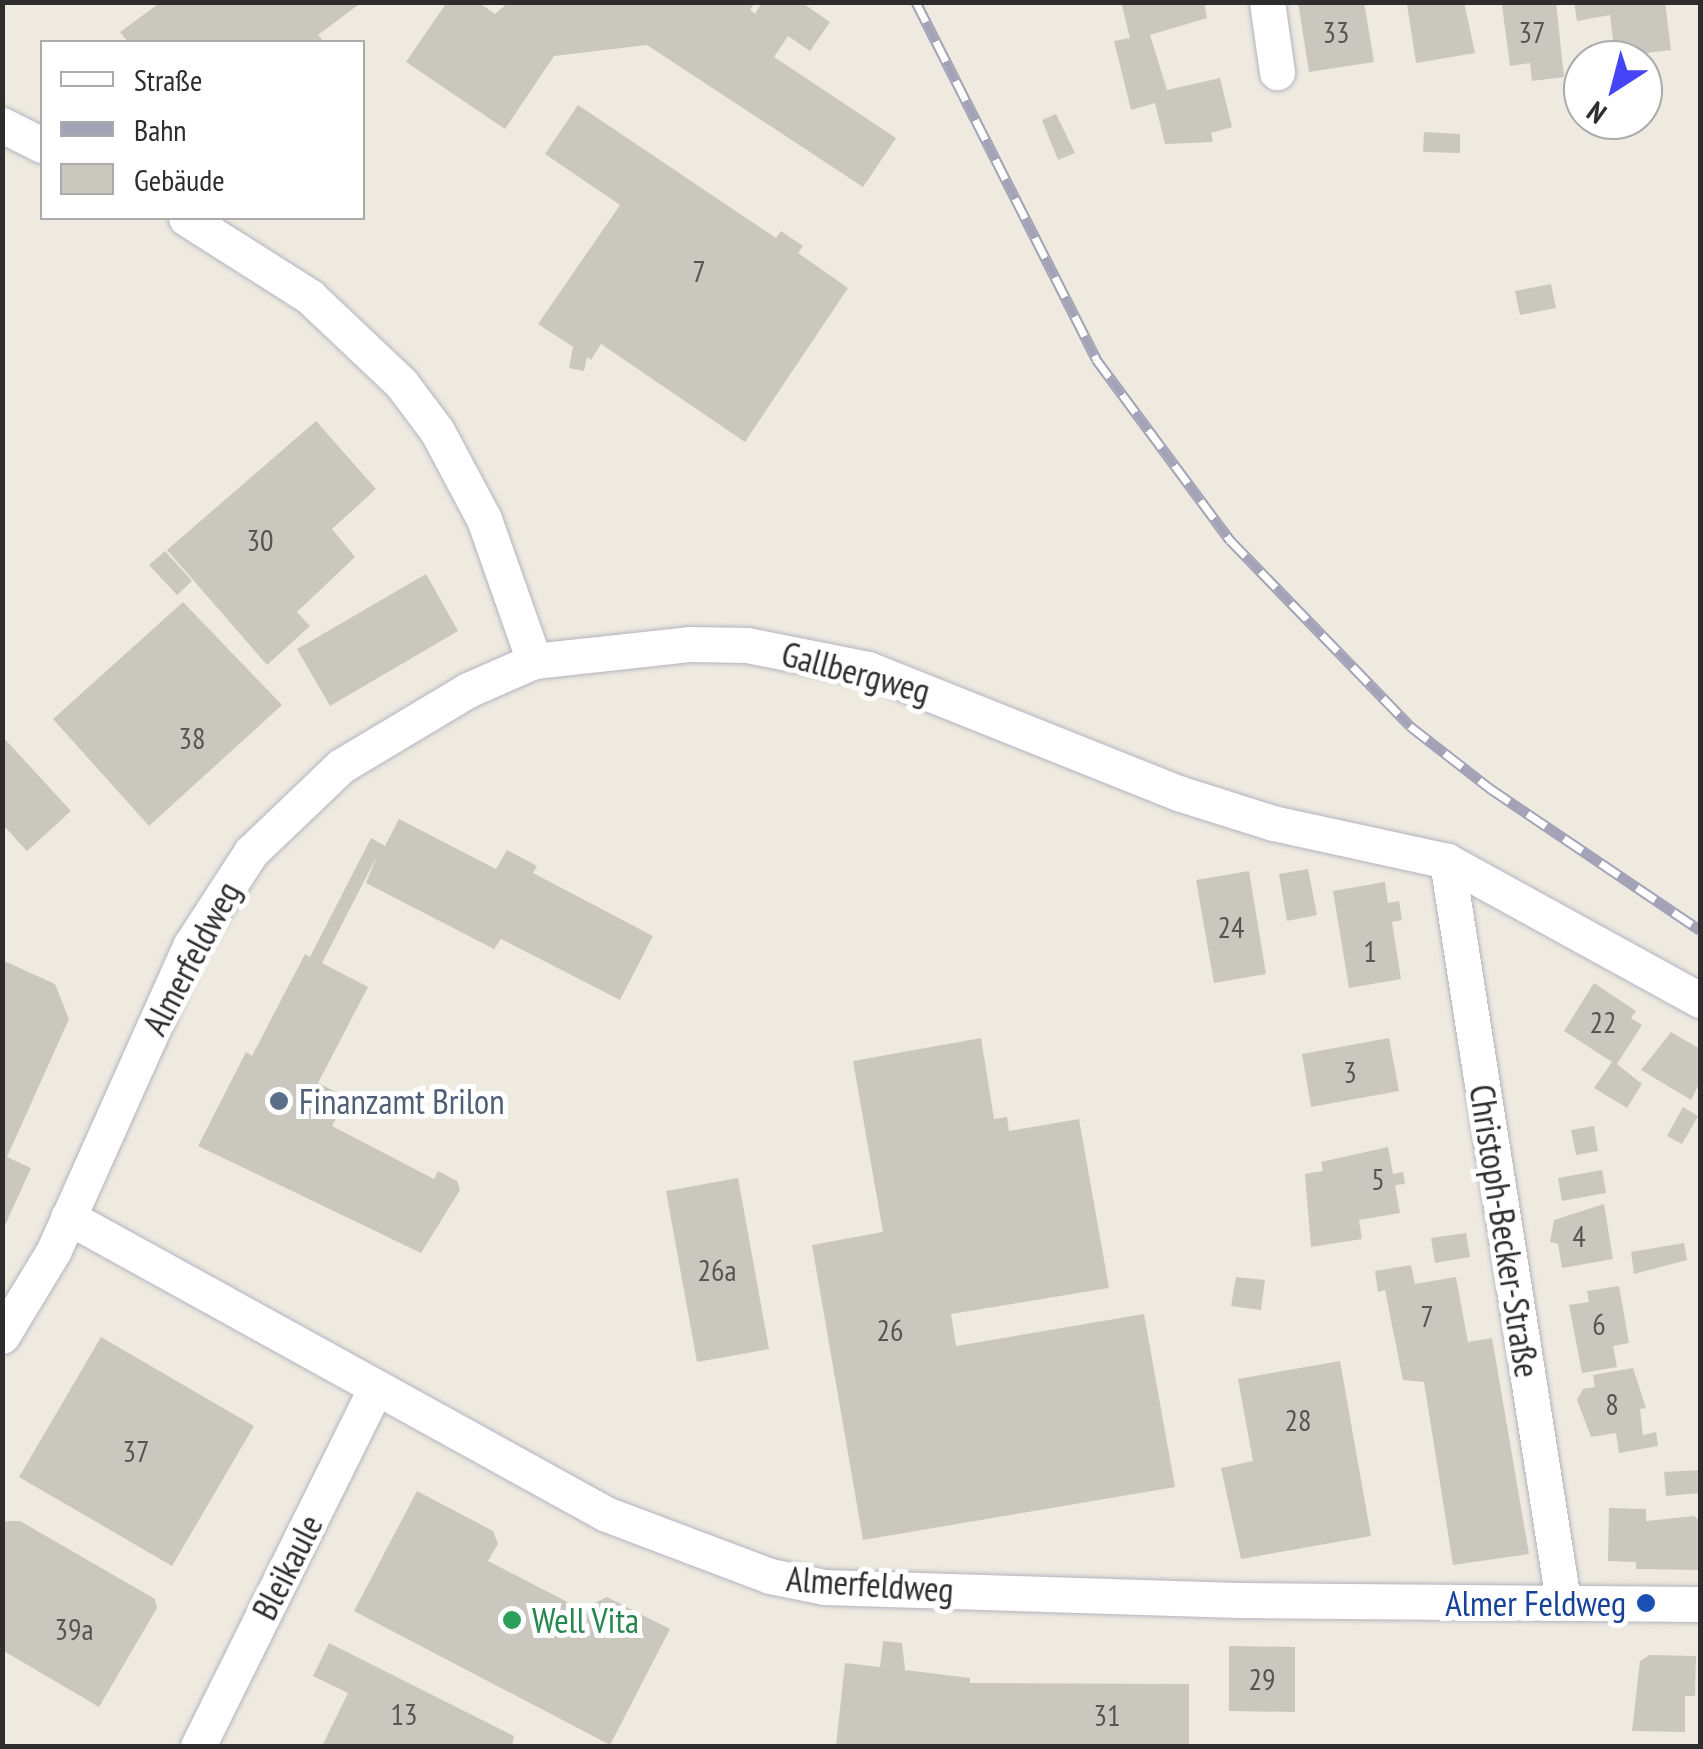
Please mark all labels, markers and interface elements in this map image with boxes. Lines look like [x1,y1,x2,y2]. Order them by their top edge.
house number: 33 [1323,14,1349,50]
house number: 37 [1519,14,1545,50]
legend [40,40,365,220]
north arrow [1563,40,1663,140]
text: Straße [134,60,202,99]
text: N [1579,94,1613,132]
text: Bahn [134,110,187,149]
text: Gebäude [134,160,225,199]
house number: 7 [692,253,706,289]
house number: 30 [247,522,273,558]
street label: Gallbergweg [777,632,935,712]
house number: 38 [179,720,205,756]
street label: Almerfeldweg [133,874,249,1042]
house number: 24 [1218,909,1244,945]
house number: 1 [1363,933,1377,969]
house number: 22 [1590,1004,1616,1040]
house number: 3 [1343,1054,1357,1090]
place label: Finanzamt Brilon [299,1080,505,1122]
street label: Christoph-Becker-Straße [1461,1082,1549,1380]
marker: Finanzamt Brilon [268,1090,290,1112]
house number: 5 [1371,1161,1385,1197]
house number: 4 [1572,1218,1586,1254]
house number: 26a [698,1252,736,1288]
house number: 7 [1420,1298,1434,1334]
house number: 6 [1592,1306,1606,1342]
house number: 26 [877,1312,903,1348]
house number: 8 [1605,1386,1619,1422]
house number: 28 [1285,1402,1311,1438]
house number: 37 [123,1433,149,1469]
street label: Bleikaule [243,1508,331,1626]
street label: Almerfeldweg [785,1557,955,1611]
place label: Almer Feldweg [1445,1582,1626,1624]
marker: Almer Feldweg [1635,1592,1657,1614]
place label: Well Vita [532,1599,640,1641]
marker: Well Vita [501,1609,523,1631]
house number: 39a [55,1611,93,1647]
house number: 29 [1249,1661,1275,1697]
house number: 13 [391,1696,417,1732]
house number: 31 [1094,1697,1120,1733]

